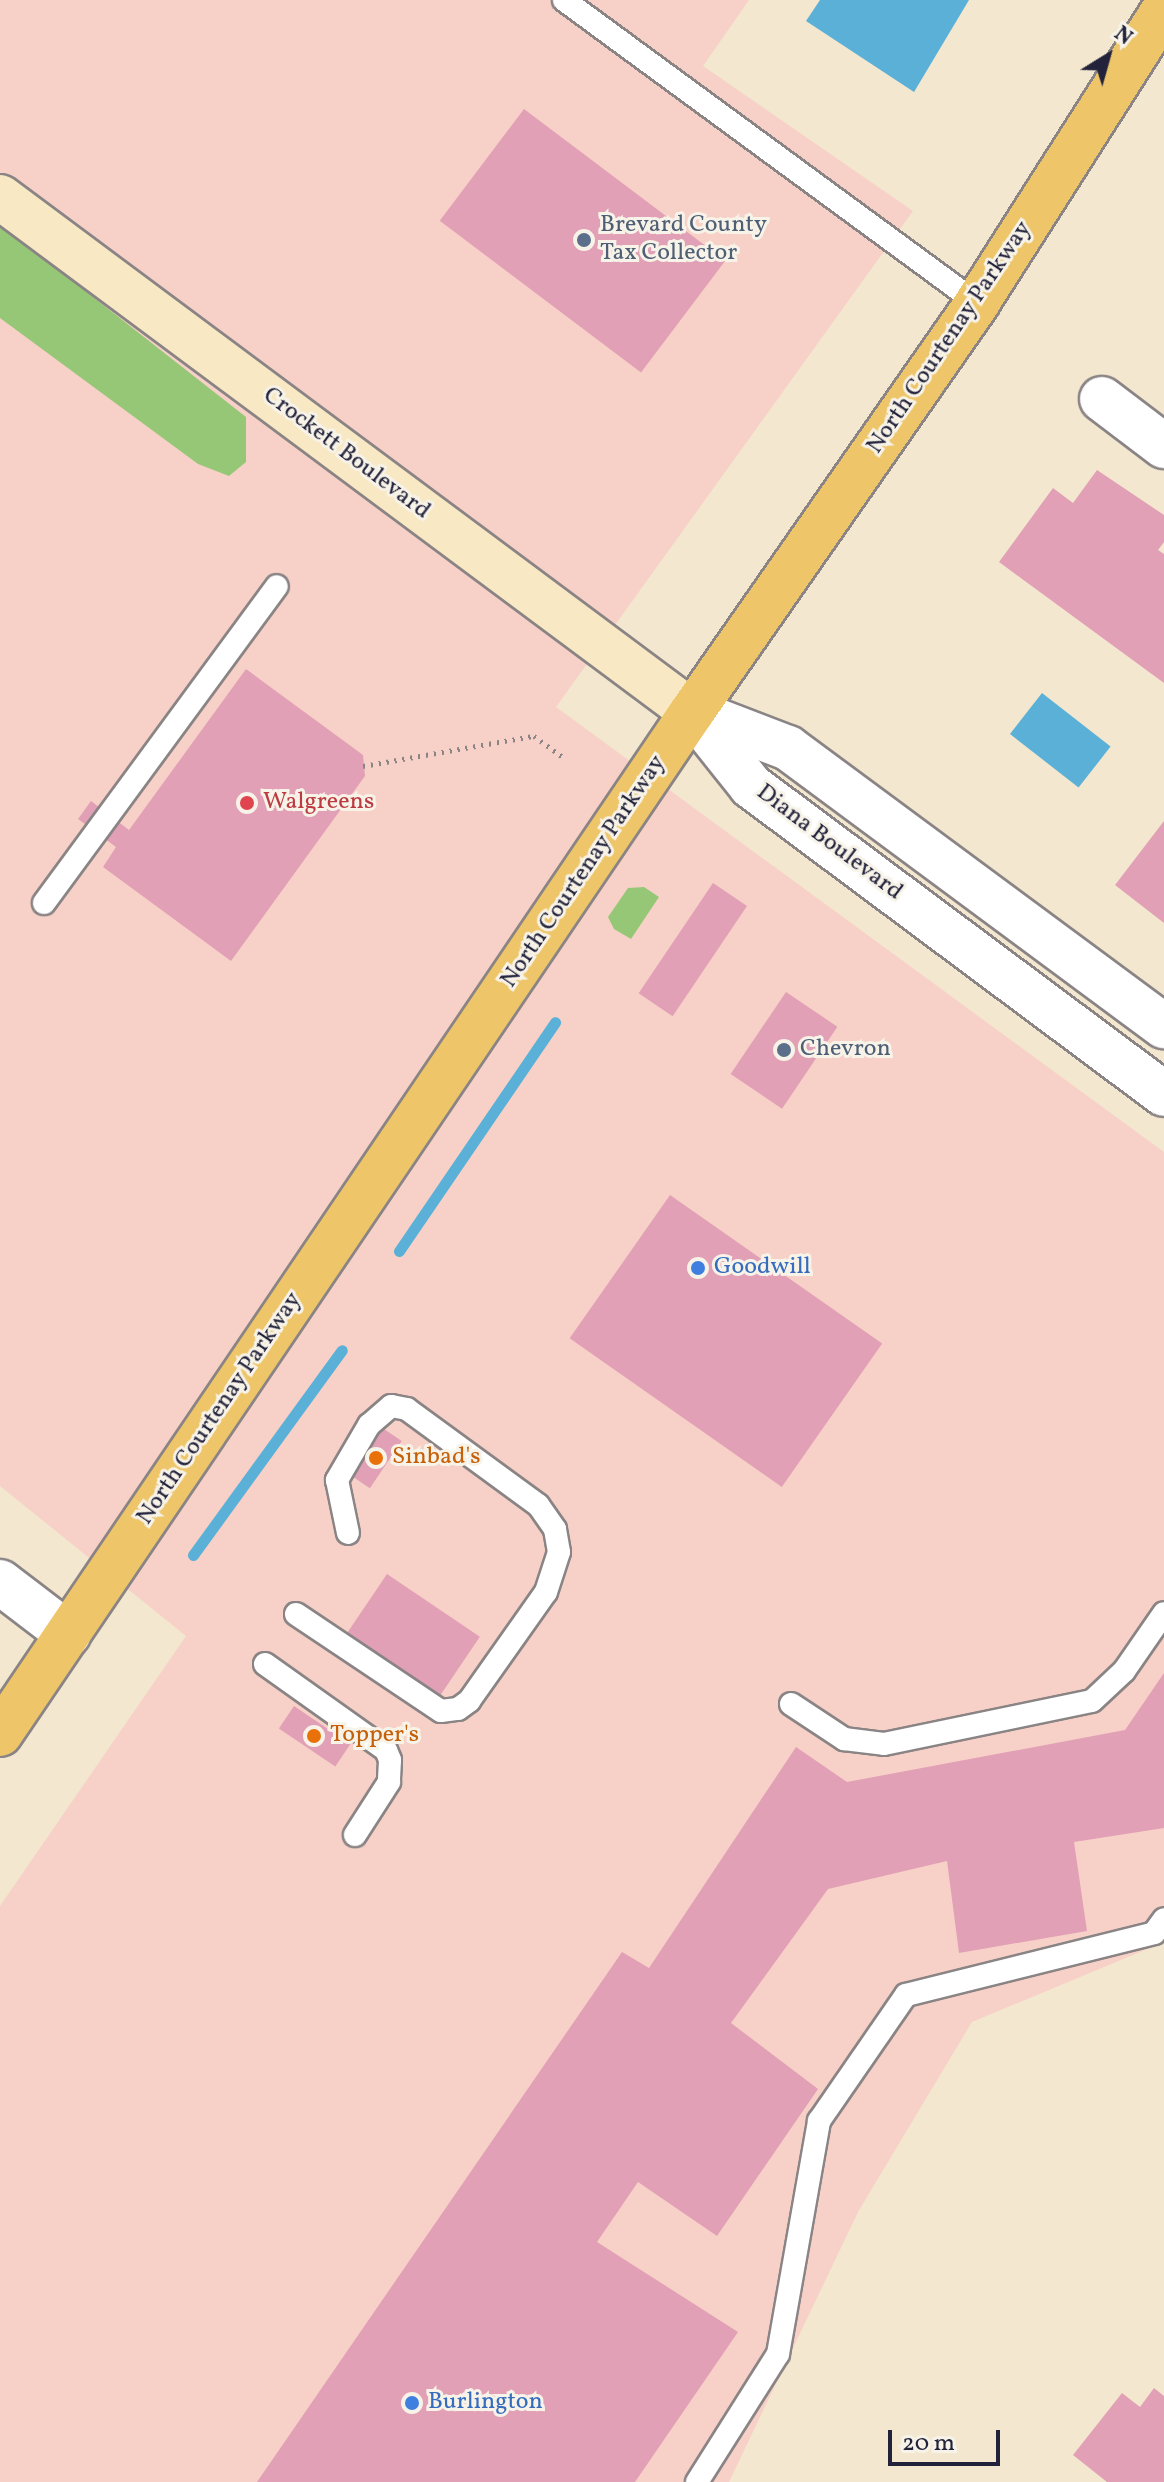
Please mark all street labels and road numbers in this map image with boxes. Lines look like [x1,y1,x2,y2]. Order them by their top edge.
street label: North Courtenay Parkway [861,216,1039,460]
street label: Crockett Boulevard [257,382,435,526]
street label: North Courtenay Parkway [495,750,673,994]
street label: Diana Boulevard [750,779,908,907]
street label: North Courtenay Parkway [131,1287,309,1531]

